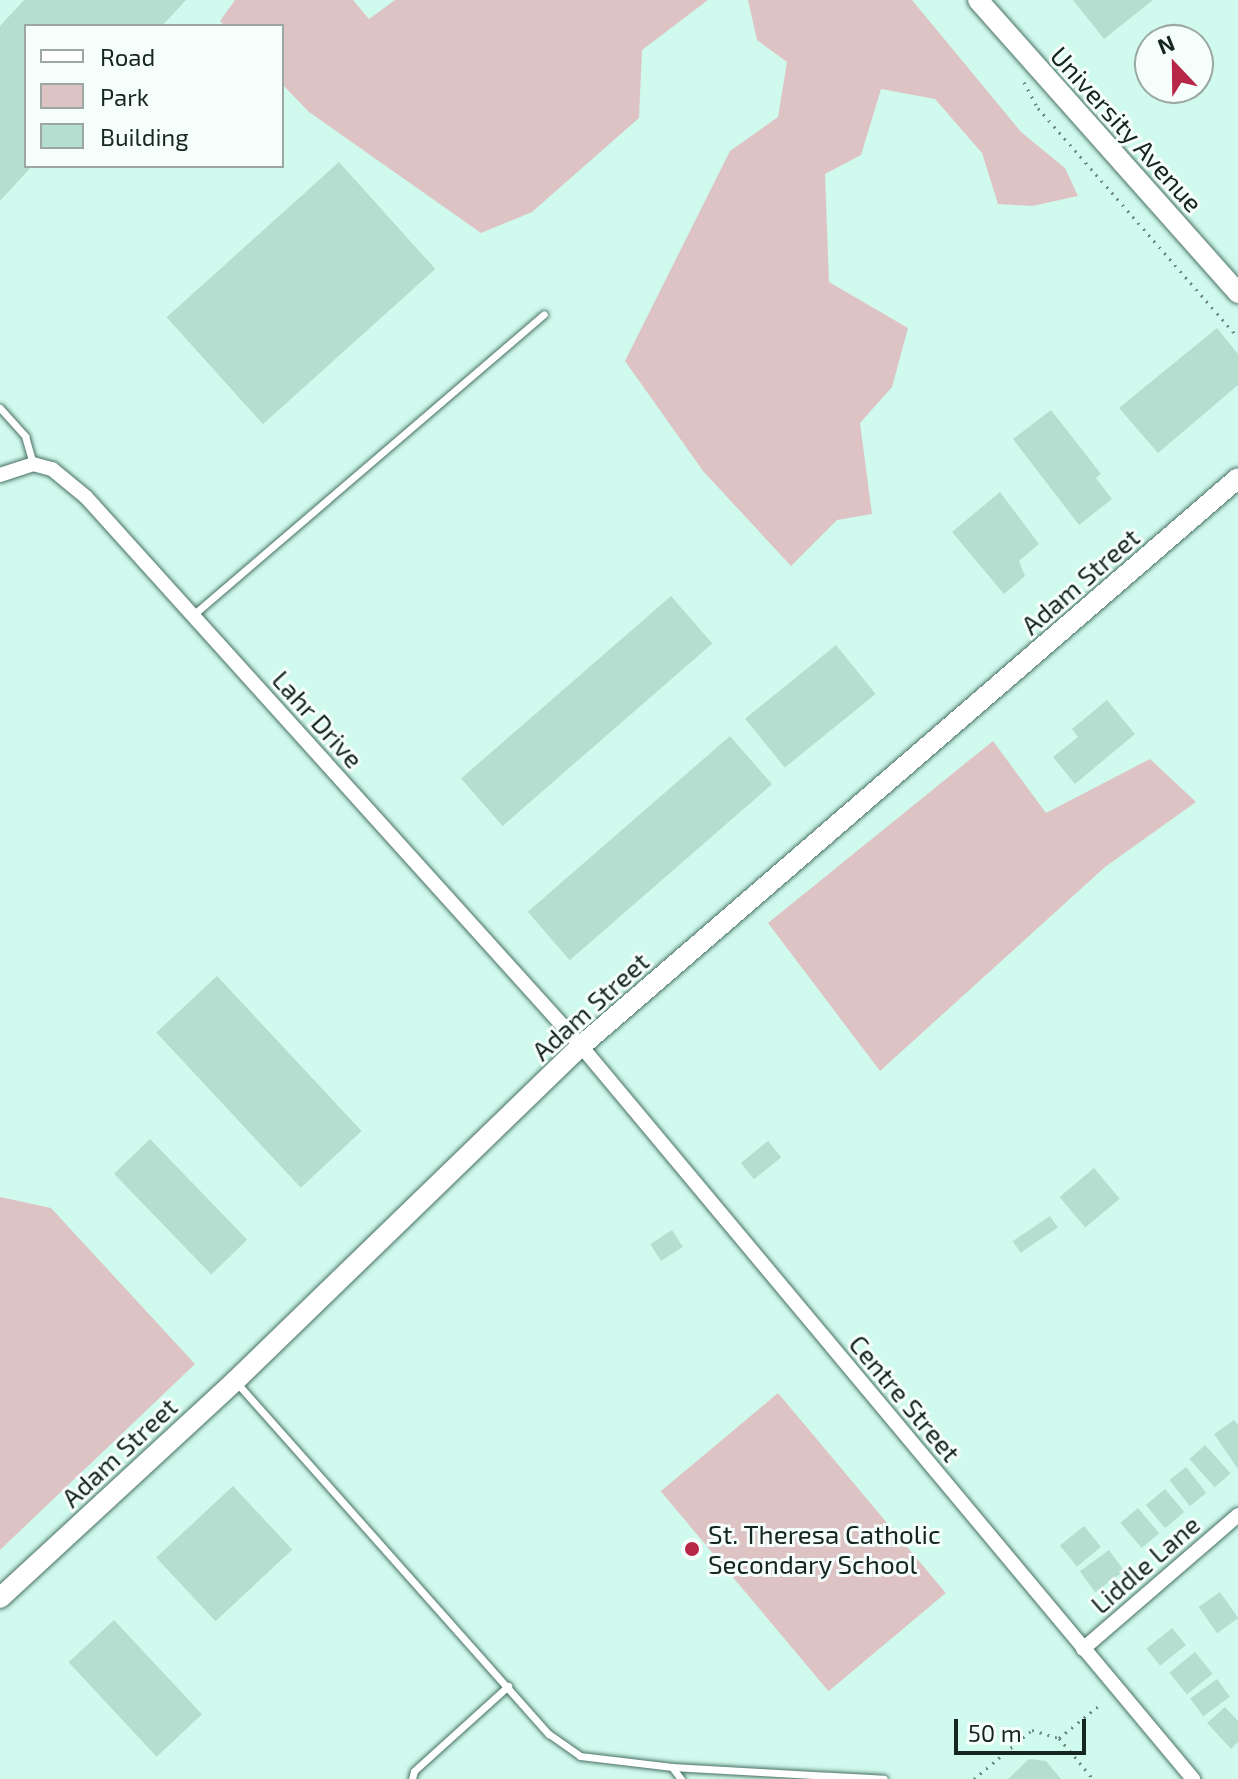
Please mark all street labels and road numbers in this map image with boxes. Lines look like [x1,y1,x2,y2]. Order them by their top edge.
street label: University Avenue [1044,39,1210,219]
street label: Adam Street [1015,521,1145,641]
street label: Lahr Drive [266,664,370,774]
street label: Adam Street [525,946,655,1066]
street label: Centre Street [843,1328,967,1468]
street label: Adam Street [55,1391,183,1513]
street label: Liddle Lane [1084,1508,1206,1620]

